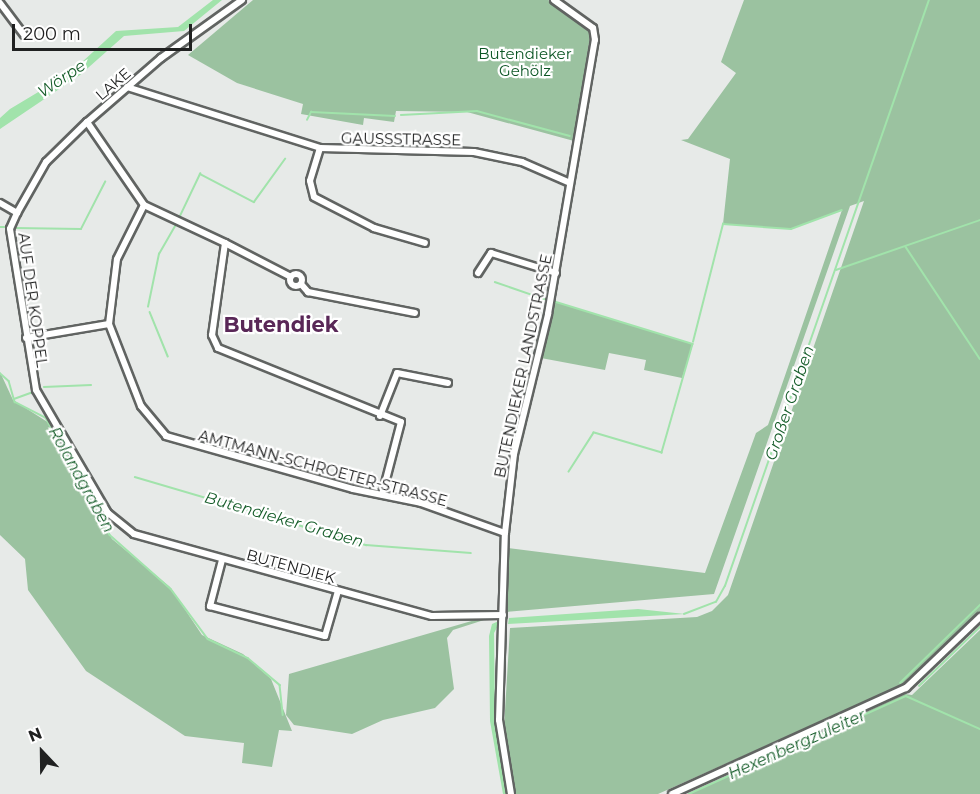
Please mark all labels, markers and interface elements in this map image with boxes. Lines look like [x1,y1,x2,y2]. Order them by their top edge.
scale bar [15,12,195,50]
text: 200 m [23,23,81,45]
park label: Butendieker Gehölz [478,44,572,79]
water label: Wörpe [34,56,90,102]
street label: LAKE [92,64,134,104]
street label: GAUSSSTRASSE [341,129,461,149]
street label: AUF DER KOPPEL [15,232,51,368]
street label: BUTENDIEKER LANDSTRASSE [490,253,556,479]
district label: Butendiek [224,312,338,338]
water label: Großer Graben [761,343,819,463]
water label: Rolandgraben [44,424,118,536]
street label: AMTMANN-SCHROETER-STRASSE [197,426,449,510]
water label: Butendieker Graben [202,488,366,552]
street label: BUTENDIEK [245,545,337,587]
water label: Hexenbergzuleiter [725,706,869,784]
north arrow [12,722,72,782]
text: N [26,724,45,746]

